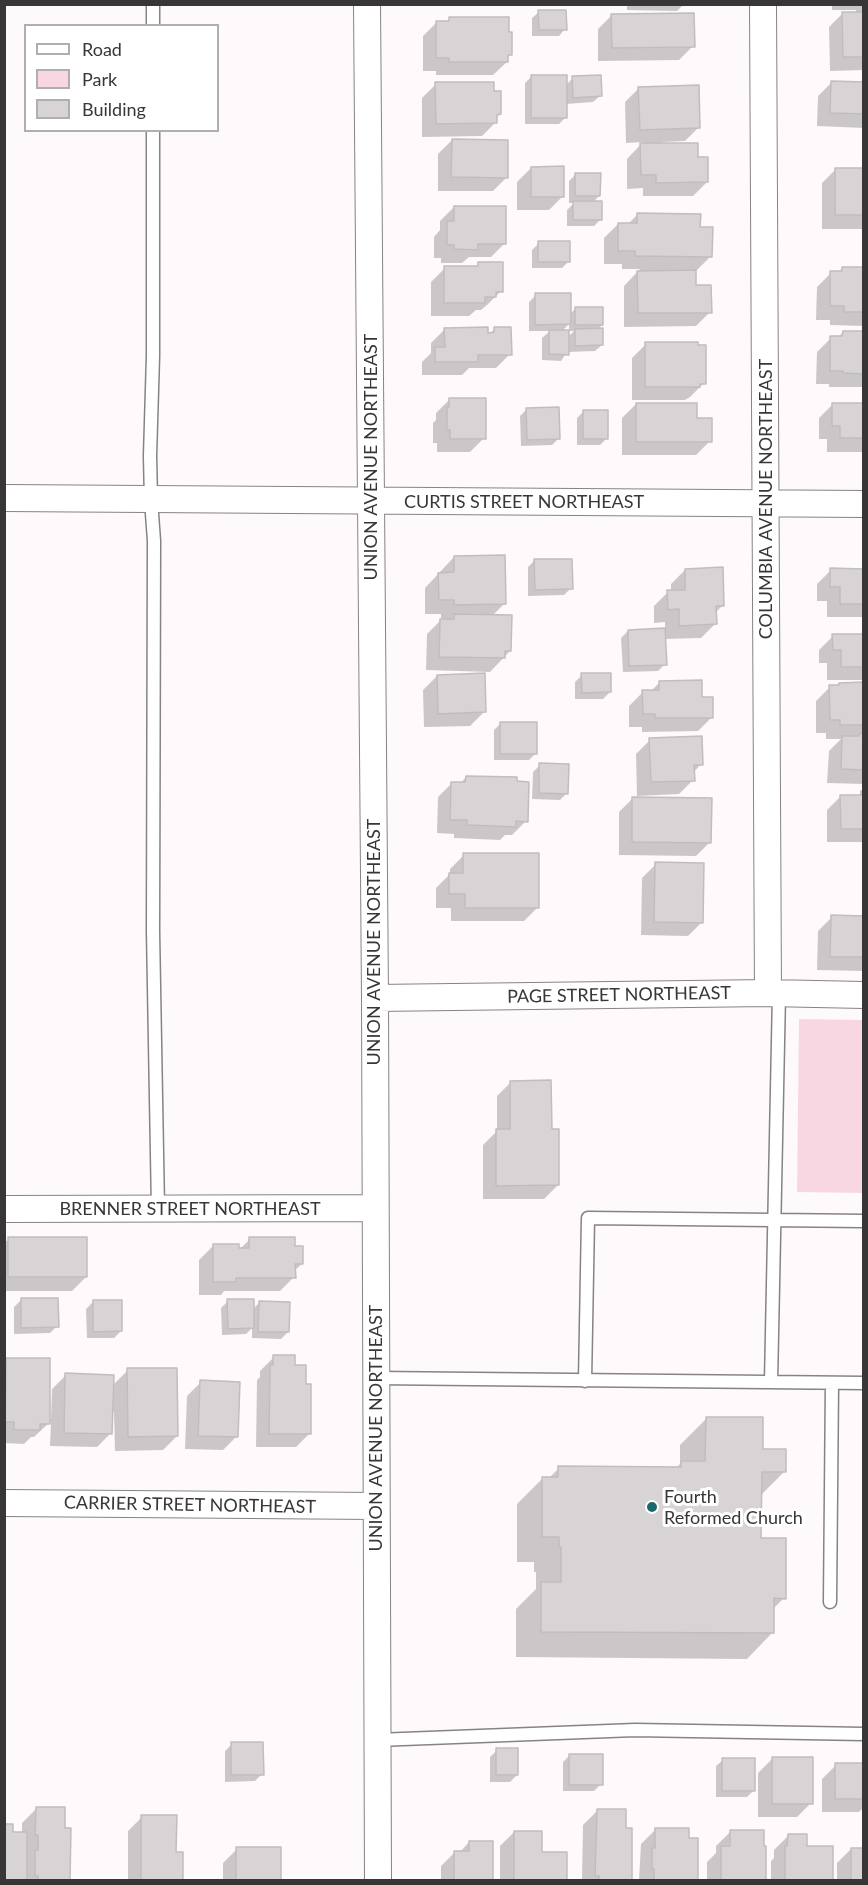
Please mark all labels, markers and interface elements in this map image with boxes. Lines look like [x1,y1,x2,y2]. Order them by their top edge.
legend [24,24,219,132]
text: Road [82,38,122,60]
text: Park [82,68,117,90]
text: Building [82,98,146,120]
street label: UNION AVENUE NORTHEAST [360,334,382,580]
street label: COLUMBIA AVENUE NORTHEAST [755,359,777,639]
street label: CURTIS STREET NORTHEAST [404,491,644,513]
street label: UNION AVENUE NORTHEAST [363,819,385,1065]
street label: PAGE STREET NORTHEAST [507,982,731,1008]
street label: BRENNER STREET NORTHEAST [59,1198,321,1220]
street label: UNION AVENUE NORTHEAST [365,1305,387,1551]
place label: Fourth Reformed Church [664,1486,803,1528]
street label: CARRIER STREET NORTHEAST [64,1492,316,1518]
marker: Fourth Reformed Church [645,1500,659,1514]

